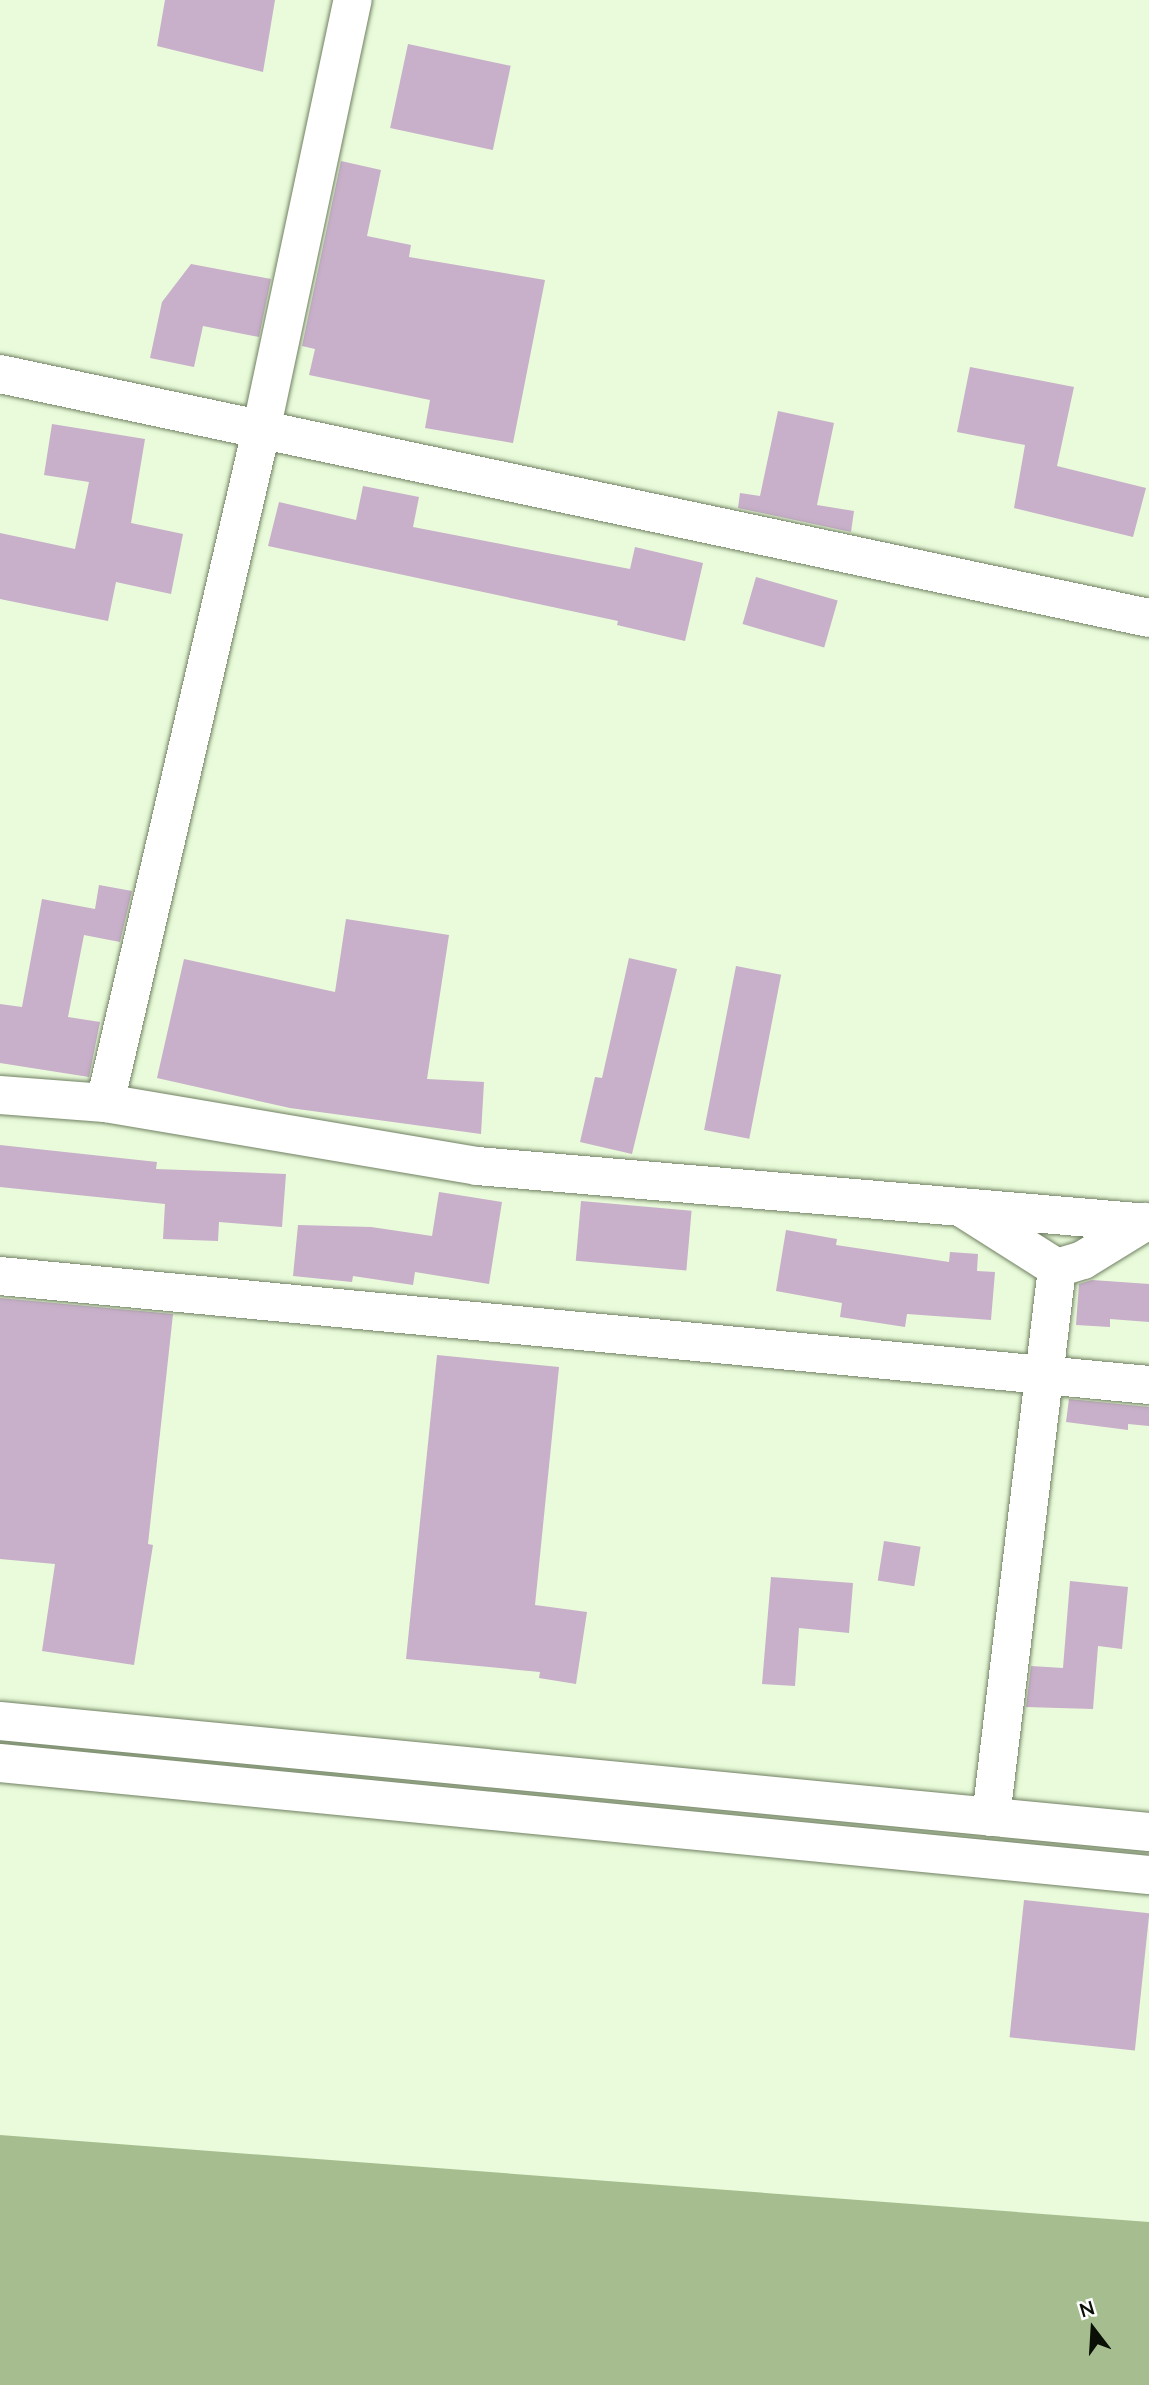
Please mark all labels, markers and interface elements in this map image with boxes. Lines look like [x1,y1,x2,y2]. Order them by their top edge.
north arrow [1058,2294,1128,2364]
text: N [1076,2295,1097,2322]

